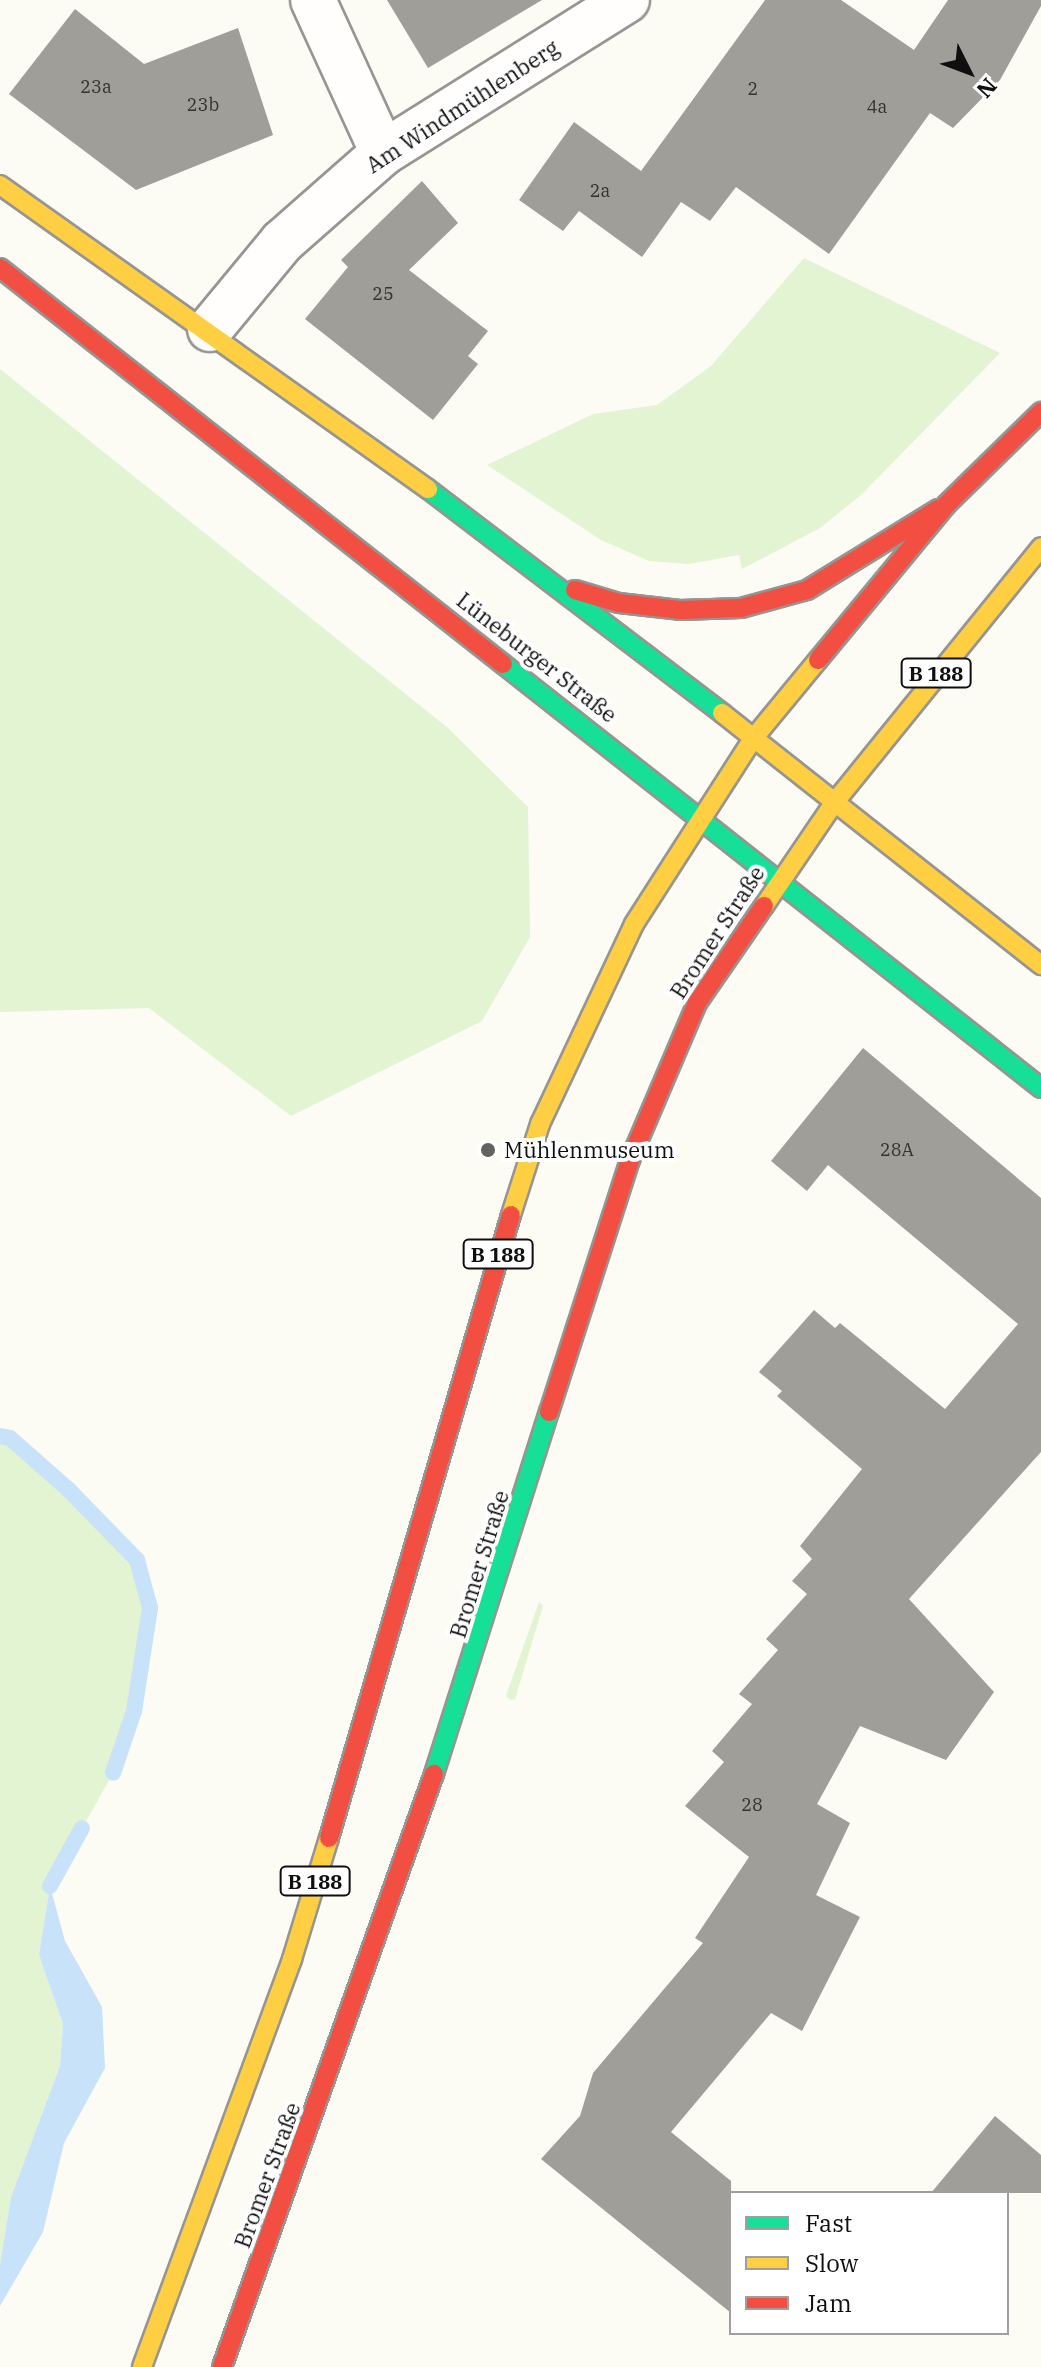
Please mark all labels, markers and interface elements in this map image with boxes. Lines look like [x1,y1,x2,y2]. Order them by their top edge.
north arrow [929,32,1009,112]
street label: Am Windmühlenberg [361,34,563,178]
text: N [971,72,1004,105]
house number: 23a [80,76,112,98]
house number: 2 [748,78,758,100]
house number: 23b [187,94,219,116]
house number: 4a [867,96,887,118]
house number: 2a [590,180,610,202]
house number: 25 [372,283,394,305]
street label: Lüneburger Straße [452,586,622,728]
road number: B 188 [900,657,972,689]
street label: Bromer Straße [664,861,770,1003]
place label: Mühlenmuseum [504,1137,675,1163]
house number: 28A [880,1139,914,1161]
marker: Mühlenmuseum [479,1141,497,1159]
road number: B 188 [462,1238,534,1270]
street label: Bromer Straße [444,1487,514,1641]
house number: 28 [741,1794,763,1816]
road number: B 188 [279,1865,351,1897]
street label: Bromer Straße [228,2099,306,2251]
legend [729,2191,1009,2335]
text: Fast [805,2207,852,2239]
text: Slow [805,2247,858,2279]
text: Jam [805,2287,852,2319]

